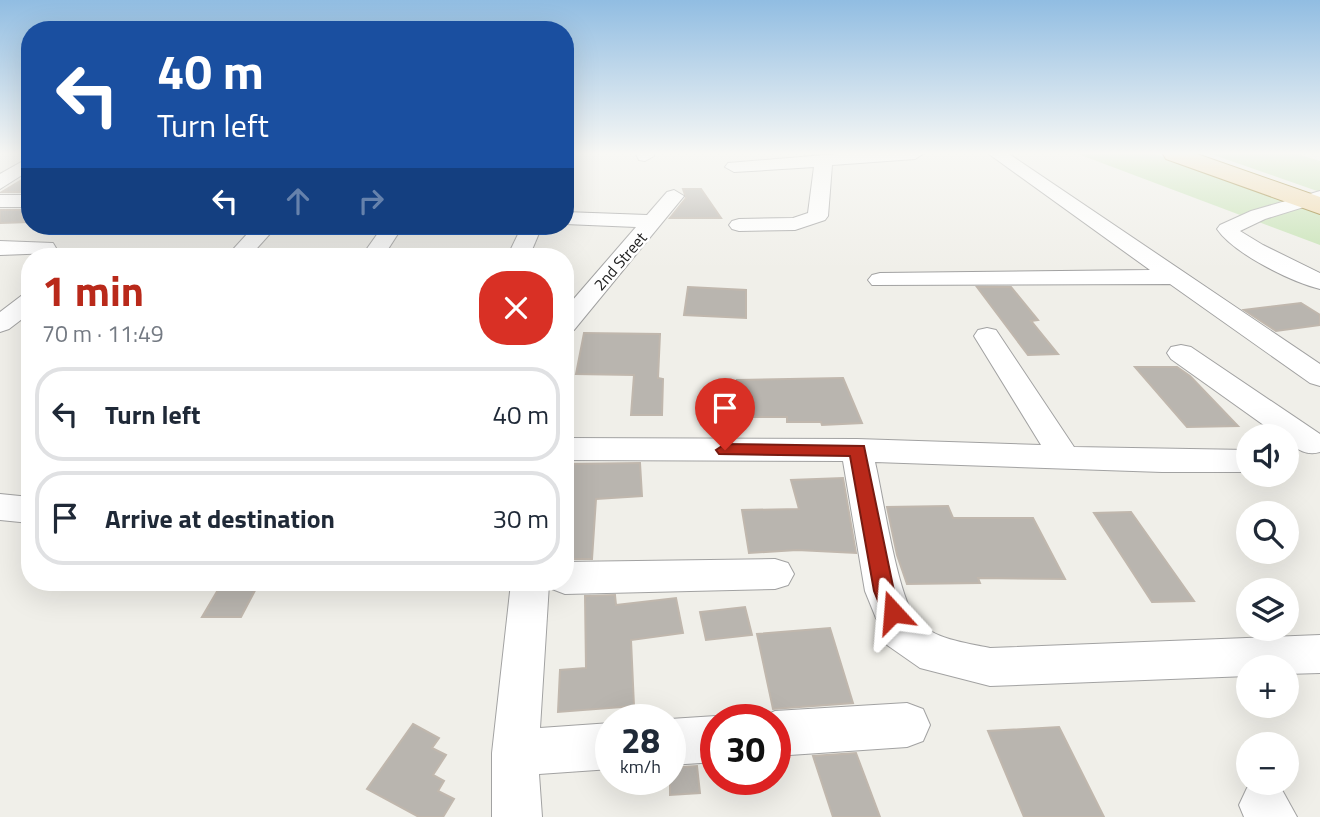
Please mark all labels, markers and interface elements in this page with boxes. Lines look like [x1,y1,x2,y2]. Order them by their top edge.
text: 40 m [157,33,264,108]
icon: left [42,49,133,140]
text: Turn left [157,101,269,149]
icon: left [206,182,244,220]
icon: ahead [279,182,317,220]
icon: right [352,182,390,220]
street label: 2nd Street [588,226,653,296]
text: 1 min [42,258,144,322]
button: close [479,271,553,345]
text: 70 m · 11:49 [42,316,164,351]
pin [695,378,755,450]
icon: arrive [706,389,744,427]
icon: left [46,395,84,433]
text: Turn left [105,395,200,434]
text: 40 m [492,395,549,434]
map controls [1236,424,1299,795]
button: sound [1236,424,1299,487]
icon: arrive [46,499,84,537]
text: Arrive at destination [105,499,335,538]
text: 30 m [492,499,549,538]
button: search [1236,501,1299,564]
position arrow [856,575,930,649]
button: layers [1236,578,1299,641]
button: + [1236,655,1299,718]
speed limit sign: 30 [700,704,791,795]
text: 28 [621,713,660,767]
button: − [1236,732,1299,795]
text: km/h [620,753,661,780]

